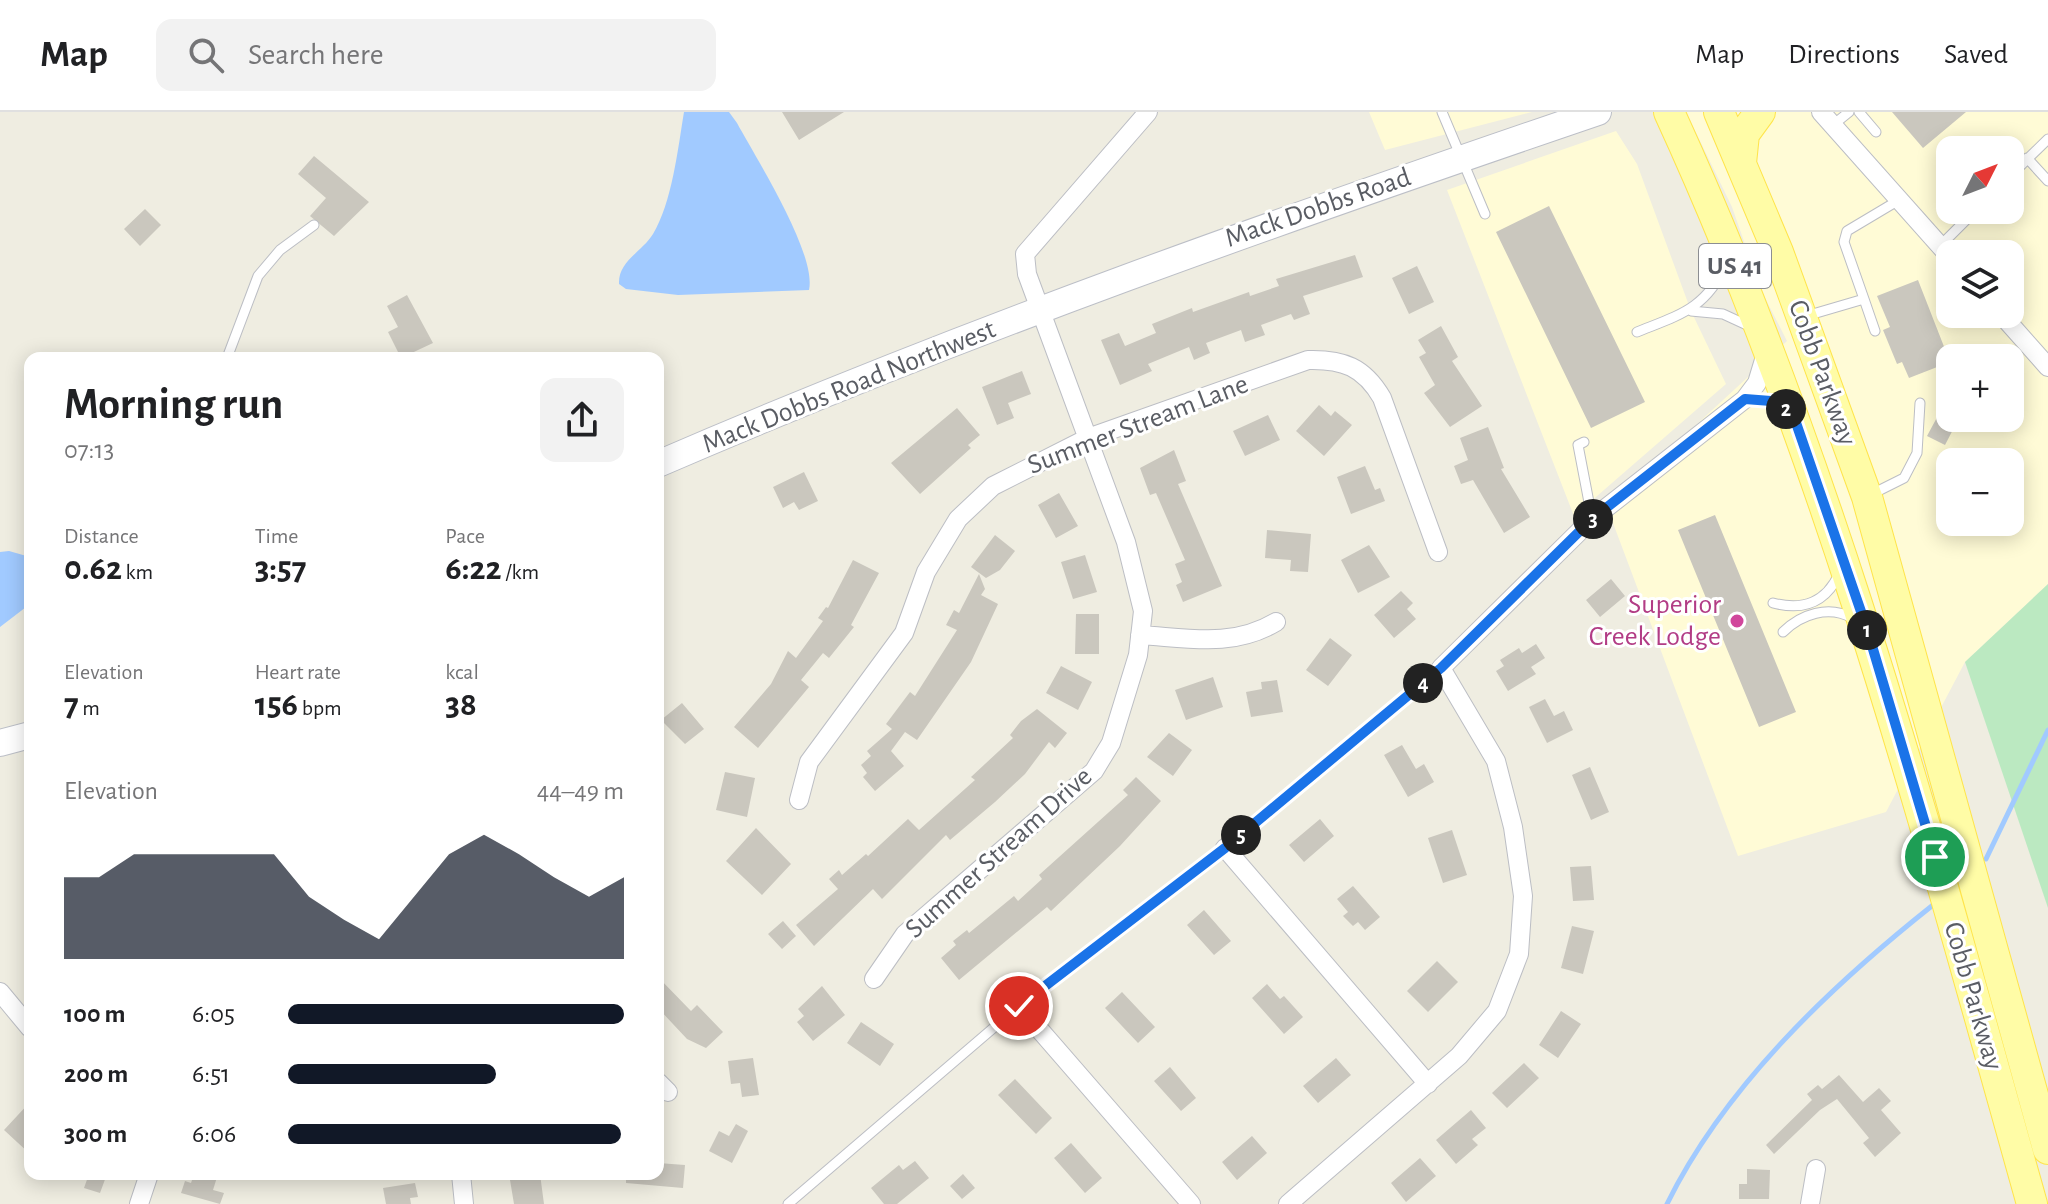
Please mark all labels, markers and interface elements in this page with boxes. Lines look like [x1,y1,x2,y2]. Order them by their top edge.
search box [156,19,716,91]
icon: search [184,33,228,77]
text: Map [40,36,108,74]
text: Search here [248,40,384,70]
text: Map [1695,41,1744,69]
text: Directions [1788,41,1900,69]
text: Saved [1944,41,2008,69]
north arrow [1936,136,2024,224]
map controls [1936,136,2024,536]
street label: Mack Dobbs Road [1222,163,1414,253]
button: layers [1936,240,2024,328]
road number: US 41 [1699,244,1771,288]
street label: Cobb Parkway [1783,297,1861,449]
street label: Mack Dobbs Road Northwest [698,315,1000,459]
button: + [1936,344,2024,432]
street label: Summer Stream Lane [1024,370,1252,480]
button: share [540,378,624,462]
text: Morning run [64,383,283,427]
pin: 2 [1766,389,1806,429]
text: 2 [1781,398,1791,420]
text: 07:13 [64,437,114,463]
button: − [1936,448,2024,536]
pin: 3 [1573,499,1613,539]
text: 3 [1588,508,1598,530]
text: Distance [64,525,139,547]
text: Time [255,525,299,547]
text: Pace [445,525,485,547]
text: 0.62 [64,552,122,586]
text: 3:57 [255,552,306,586]
text: 6:22 [445,552,502,586]
text: km [122,561,153,583]
text: /km [502,561,539,583]
place label: Superior Creek Lodge [1589,591,1721,651]
pin: 1 [1847,610,1887,650]
marker: Superior Creek Lodge [1728,612,1746,630]
text: 1 [1863,619,1871,641]
text: Elevation [64,661,144,683]
text: Heart rate [255,661,341,683]
text: kcal [445,661,479,683]
pin: 4 [1403,663,1443,703]
text: 4 [1417,672,1429,694]
text: 7 [64,688,79,722]
text: 156 [255,688,298,722]
text: 38 [445,688,477,722]
text: m [79,697,100,719]
text: bpm [298,697,342,719]
street label: Summer Stream Drive [900,762,1098,944]
text: Elevation [64,778,158,804]
text: 44–49 m [537,778,624,804]
pin: 5 [1221,815,1261,855]
pin [1901,823,1969,891]
text: 5 [1236,824,1246,846]
icon: arrive [1913,835,1957,879]
street label: Cobb Parkway [1939,919,2007,1073]
pin [985,972,1053,1040]
icon: check [997,984,1041,1028]
text: 100 m [64,1001,125,1027]
text: 6:05 [192,1001,235,1027]
text: 200 m [64,1061,128,1087]
text: 6:51 [192,1061,230,1087]
text: 300 m [64,1121,127,1147]
text: 6:06 [192,1121,236,1147]

